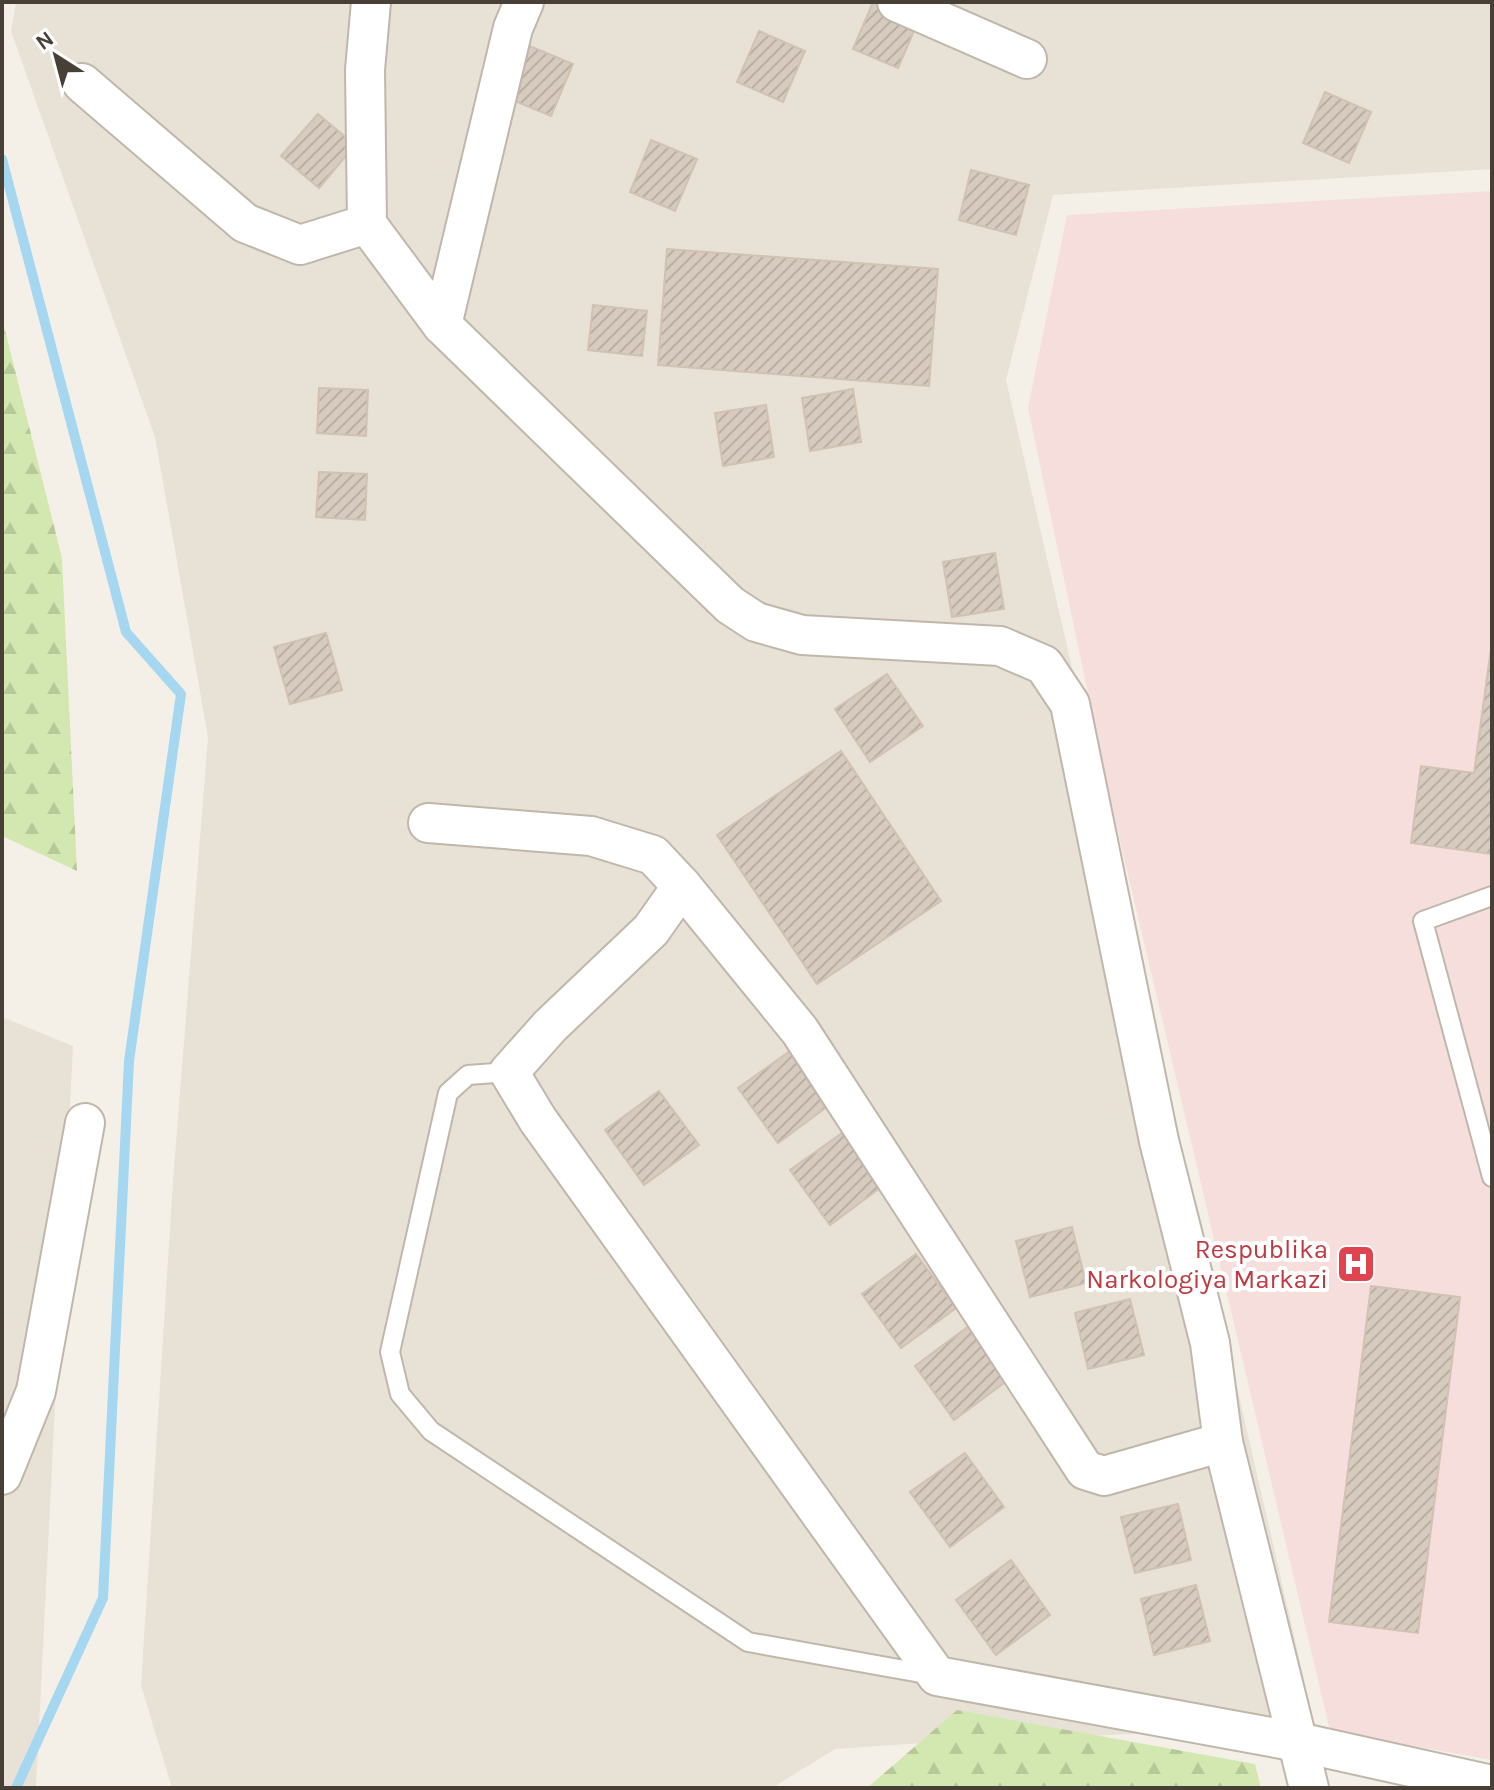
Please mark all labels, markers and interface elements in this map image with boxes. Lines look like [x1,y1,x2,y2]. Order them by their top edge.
north arrow [16,16,96,96]
text: N [31,25,59,56]
place label: Respublika Narkologiya Markazi [1086,1234,1328,1295]
hospital icon: Respublika Narkologiya Markazi [1335,1243,1377,1285]

